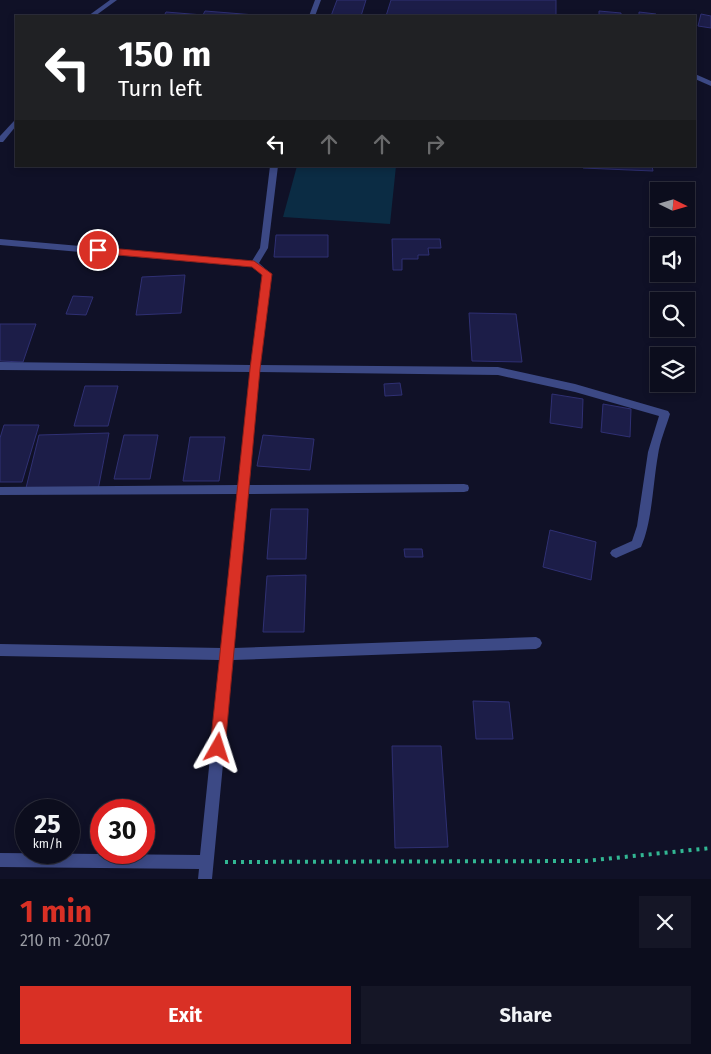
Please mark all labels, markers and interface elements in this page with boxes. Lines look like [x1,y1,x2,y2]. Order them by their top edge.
text: 150 m [118,33,211,75]
icon: left [35,35,100,100]
text: Turn left [118,75,202,102]
icon: left [262,130,290,158]
icon: ahead [315,130,343,158]
icon: ahead [368,130,396,158]
icon: right [421,130,449,158]
north arrow [650,182,695,228]
map controls [650,182,695,392]
pin [77,229,119,271]
icon: arrive [84,236,112,264]
button: sound [650,237,695,282]
button: search [650,292,695,337]
button: layers [650,347,695,392]
position arrow [191,721,243,773]
speed limit sign: 30 [90,799,155,864]
text: 25 [34,810,61,840]
text: km/h [33,837,62,851]
text: 1 min [20,894,92,930]
button: close [639,896,691,948]
text: 210 m · 20:07 [20,931,110,950]
button: Exit [20,986,351,1044]
button: Share [361,986,691,1044]

